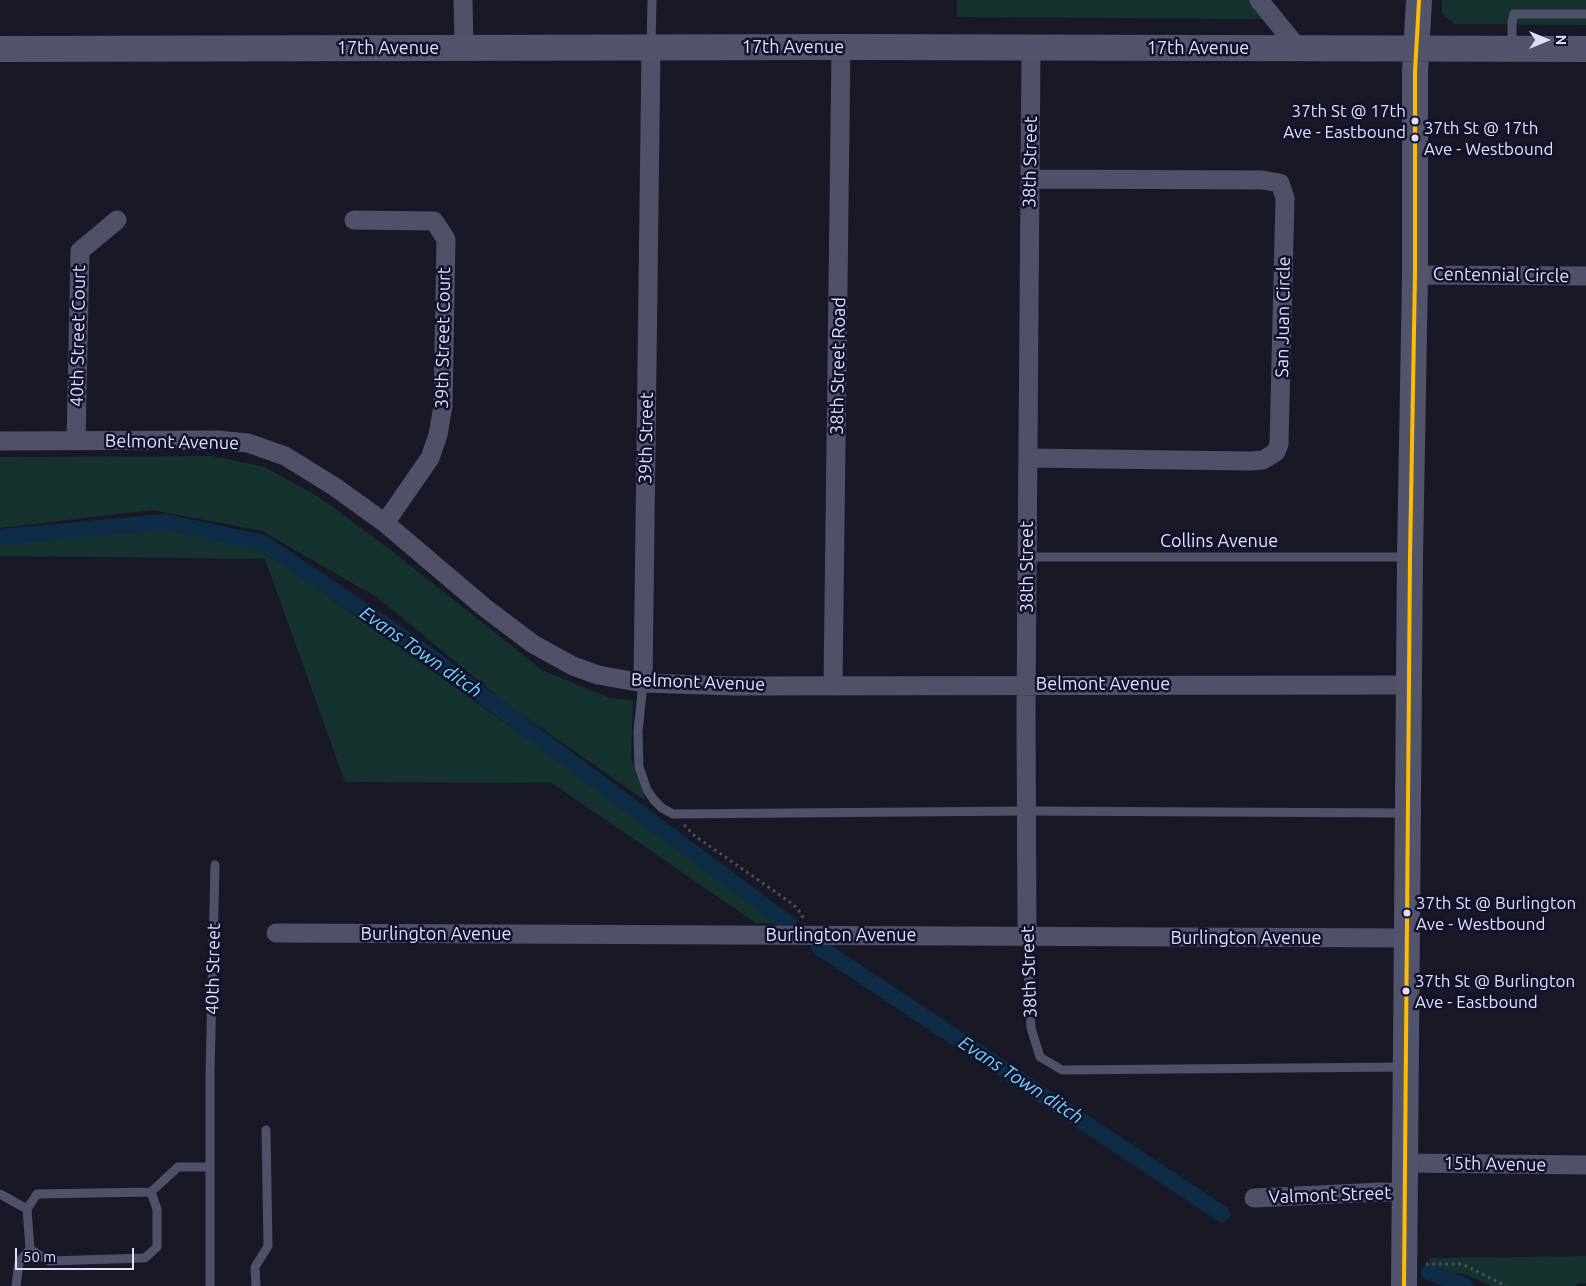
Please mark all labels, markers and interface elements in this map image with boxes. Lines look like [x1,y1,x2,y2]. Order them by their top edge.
north arrow [1521,15,1571,65]
text: N [1553,35,1569,45]
street label: 17th Avenue [742,36,844,58]
street label: 17th Avenue [337,37,439,59]
street label: 17th Avenue [1147,37,1249,59]
place label: 37th St @ 17th Ave - Eastbound [1283,101,1406,141]
street label: 38th Street [1018,116,1042,208]
marker: 37th St @ 17th Ave - Eastbound [1410,116,1420,126]
place label: 37th St @ 17th Ave - Westbound [1424,118,1553,158]
marker: 37th St @ 17th Ave - Westbound [1410,133,1420,143]
street label: San Juan Circle [1271,256,1295,378]
street label: Centennial Circle [1433,263,1569,287]
street label: 40th Street Court [66,265,90,407]
street label: 39th Street Court [431,267,455,409]
street label: 38th Street Road [826,297,850,435]
street label: 39th Street [634,392,658,484]
street label: Belmont Avenue [105,430,239,454]
street label: 38th Street [1016,521,1038,613]
street label: Collins Avenue [1160,530,1278,552]
water label: Evans Town ditch [356,601,486,703]
street label: Belmont Avenue [631,669,765,695]
street label: Belmont Avenue [1036,673,1170,695]
place label: 37th St @ Burlington Ave - Westbound [1416,893,1576,933]
marker: 37th St @ Burlington Ave - Westbound [1402,908,1412,918]
street label: 40th Street [201,923,225,1015]
street label: Burlington Avenue [361,923,511,945]
street label: Burlington Avenue [766,924,916,946]
street label: 38th Street [1017,926,1041,1018]
street label: Burlington Avenue [1171,927,1321,949]
place label: 37th St @ Burlington Ave - Eastbound [1415,971,1575,1011]
marker: 37th St @ Burlington Ave - Eastbound [1401,986,1411,996]
water label: Evans Town ditch [954,1031,1088,1129]
street label: 15th Avenue [1444,1152,1546,1176]
street label: Valmont Street [1268,1182,1392,1208]
scale bar [18,1238,136,1270]
text: 50 m [23,1248,56,1265]

